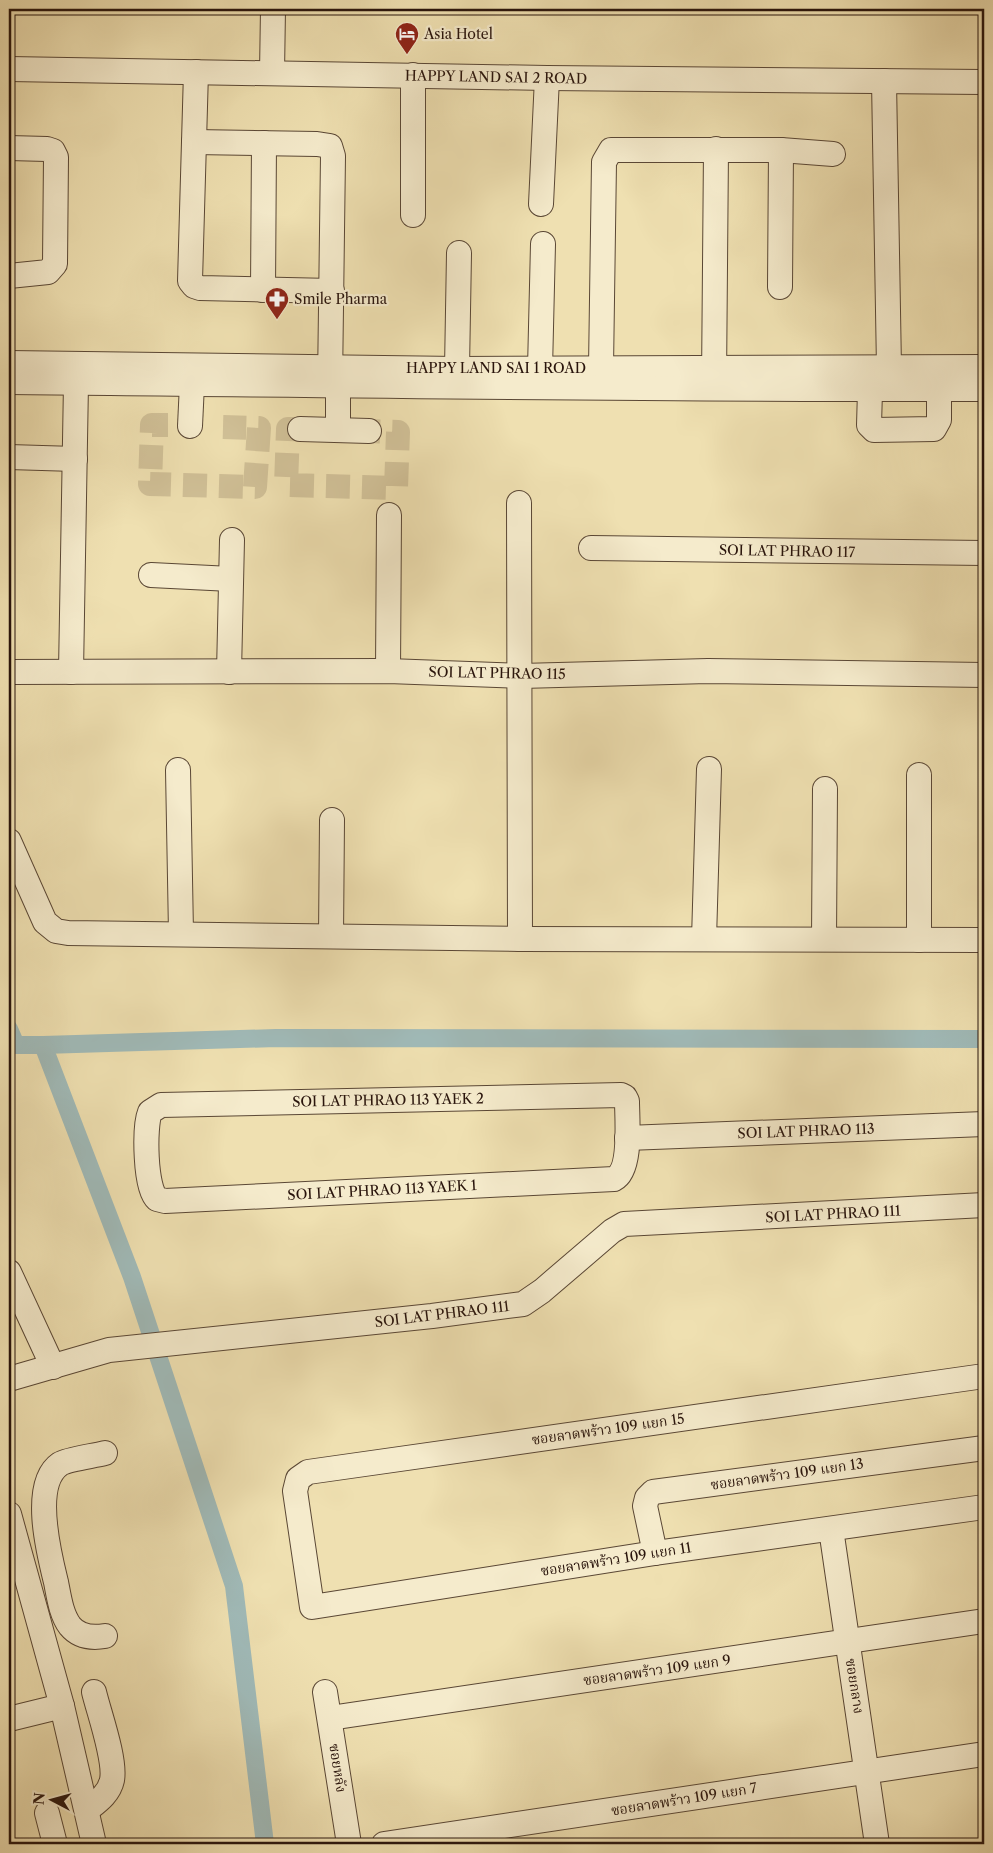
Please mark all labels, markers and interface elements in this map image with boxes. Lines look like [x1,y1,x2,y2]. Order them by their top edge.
hotel icon: Asia Hotel [394,21,420,55]
place label: Asia Hotel [423,25,493,43]
street label: HAPPY LAND SAI 2 ROAD [405,66,587,88]
pharmacy icon: Smile Pharma [264,286,290,320]
place label: Smile Pharma [294,290,388,308]
street label: HAPPY LAND SAI 1 ROAD [406,359,586,377]
street label: SOI LAT PHRAO 117 [719,541,856,561]
street label: SOI LAT PHRAO 115 [428,663,566,683]
street label: SOI LAT PHRAO 113 YAEK 2 [292,1089,484,1111]
street label: SOI LAT PHRAO 113 [737,1120,875,1142]
street label: SOI LAT PHRAO 113 YAEK 1 [287,1176,477,1204]
street label: SOI LAT PHRAO 111 [765,1201,901,1227]
street label: SOI LAT PHRAO 111 [374,1297,510,1331]
street label: ซอยลาดพร้าว 109 แยก 15 [530,1409,686,1449]
street label: ซอยลาดพร้าว 109 แยก 13 [709,1454,865,1494]
street label: ซอยลาดพร้าว 109 แยก 11 [539,1538,693,1580]
street label: ซอยลาดพร้าว 109 แยก 9 [582,1651,732,1689]
street label: ซอยกลาง [842,1657,868,1715]
street label: ซอยหลัง [325,1742,351,1794]
north arrow [28,1776,78,1826]
street label: ซอยลาดพร้าว 109 แยก 7 [610,1779,758,1819]
text: N [29,1792,49,1806]

